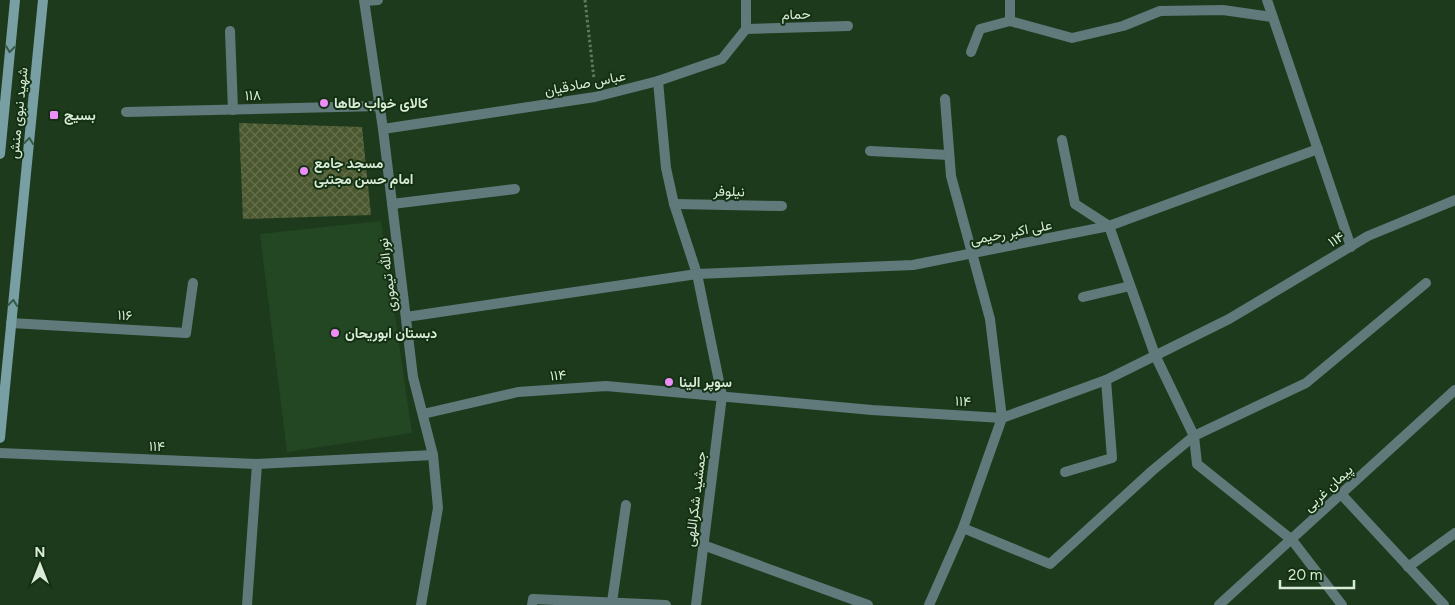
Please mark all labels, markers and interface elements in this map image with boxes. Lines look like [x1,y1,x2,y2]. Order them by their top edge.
street label: حمام [781,5,811,24]
one-way arrow [5,45,16,53]
street label: شهید نبوی منش [5,66,32,160]
street label: عباس صادقیان [543,67,627,100]
street label: ۱۱۸ [245,87,261,104]
place label: کالای خواب طاها [334,95,428,112]
marker: کالای خواب طاها [318,97,330,109]
place label: بسیج [64,107,96,125]
marker: بسیج [48,109,60,121]
one-way arrow [23,137,34,145]
place label: مسجد جامع امام حسن مجتبی [314,155,413,188]
marker: مسجد جامع امام حسن مجتبی [298,165,310,177]
street label: نیلوفر [712,183,745,200]
street label: علی اکبر رحیمی [969,216,1053,249]
street label: ۱۱۴ [1325,228,1348,251]
street label: نورالله تیموری [375,237,400,313]
one-way arrow [7,298,18,306]
street label: ۱۱۶ [117,307,133,324]
place label: دبستان ابوریحان [345,325,437,342]
marker: دبستان ابوریحان [329,327,341,339]
street label: ۱۱۴ [549,366,567,385]
place label: سوپر الینا [679,374,732,392]
marker: سوپر الینا [663,376,675,388]
street label: ۱۱۴ [955,393,971,410]
street label: ۱۱۴ [149,438,165,455]
street label: جمشید شکراللهی [681,450,710,548]
street label: پیمان غربی [1300,461,1357,516]
north arrow [15,540,65,590]
text: N [35,544,45,561]
scale bar [1280,558,1354,590]
text: 20 m [1288,566,1322,584]

